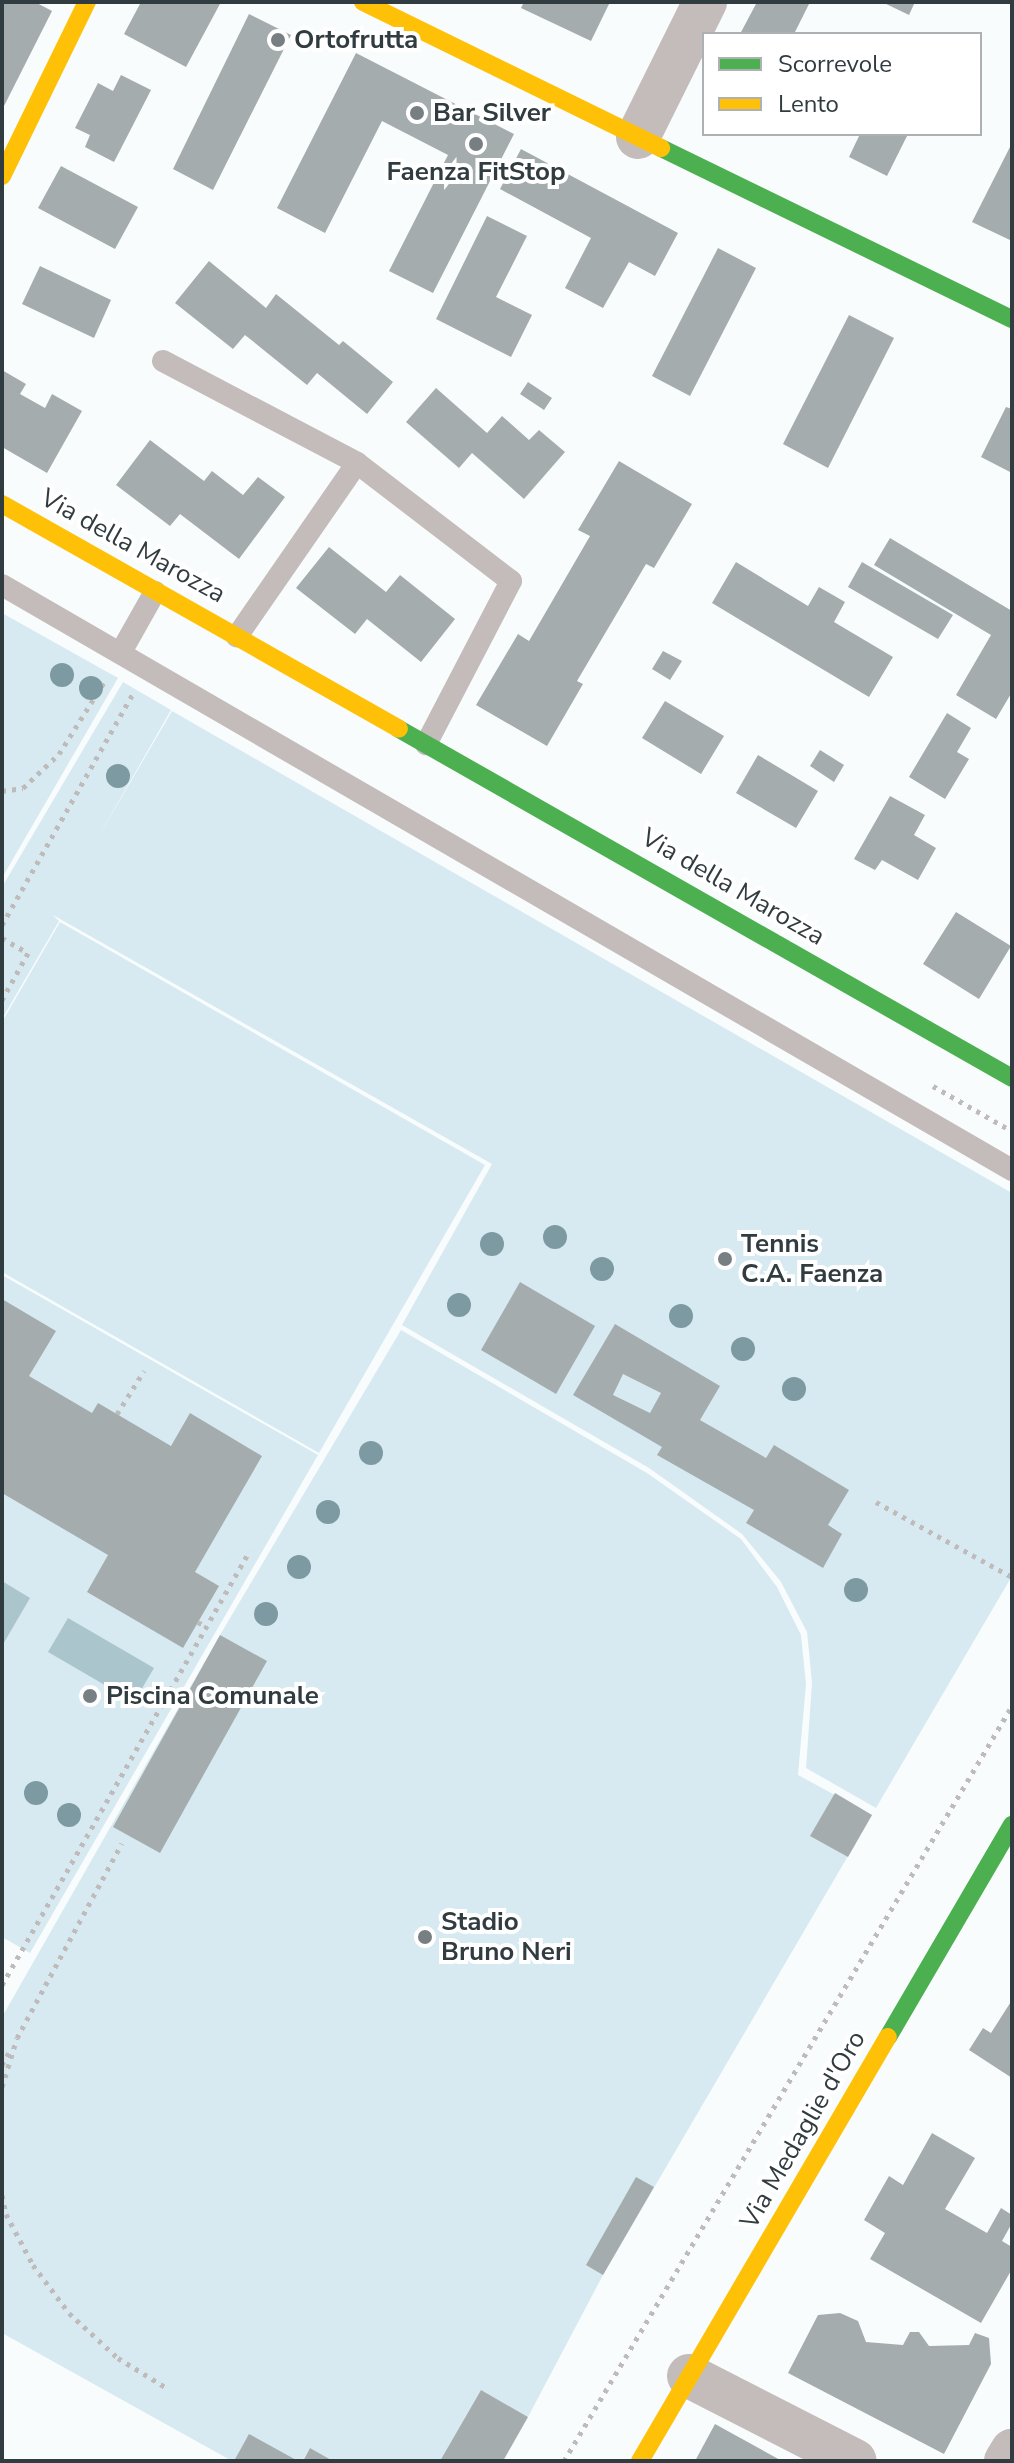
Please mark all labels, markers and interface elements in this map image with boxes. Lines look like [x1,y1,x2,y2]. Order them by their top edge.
place label: Ortofrutta [294,24,418,56]
marker: Ortofrutta [269,31,287,49]
legend [702,32,982,136]
text: Scorrevole [778,48,892,80]
text: Lento [778,88,839,120]
place label: Bar Silver [433,97,551,129]
marker: Bar Silver [408,104,426,122]
marker: Faenza FitStop [467,135,485,153]
place label: Faenza FitStop [387,156,565,188]
street label: Via della Marozza [35,482,231,610]
street label: Via della Marozza [636,822,830,952]
place label: Tennis C.A. Faenza [741,1228,883,1290]
marker: Tennis C.A. Faenza [716,1250,734,1268]
place label: Piscina Comunale [106,1680,319,1712]
marker: Piscina Comunale [81,1687,99,1705]
place label: Stadio Bruno Neri [441,1906,572,1968]
marker: Stadio Bruno Neri [416,1928,434,1946]
street label: Via Medaglie d'Oro [734,2025,872,2235]

